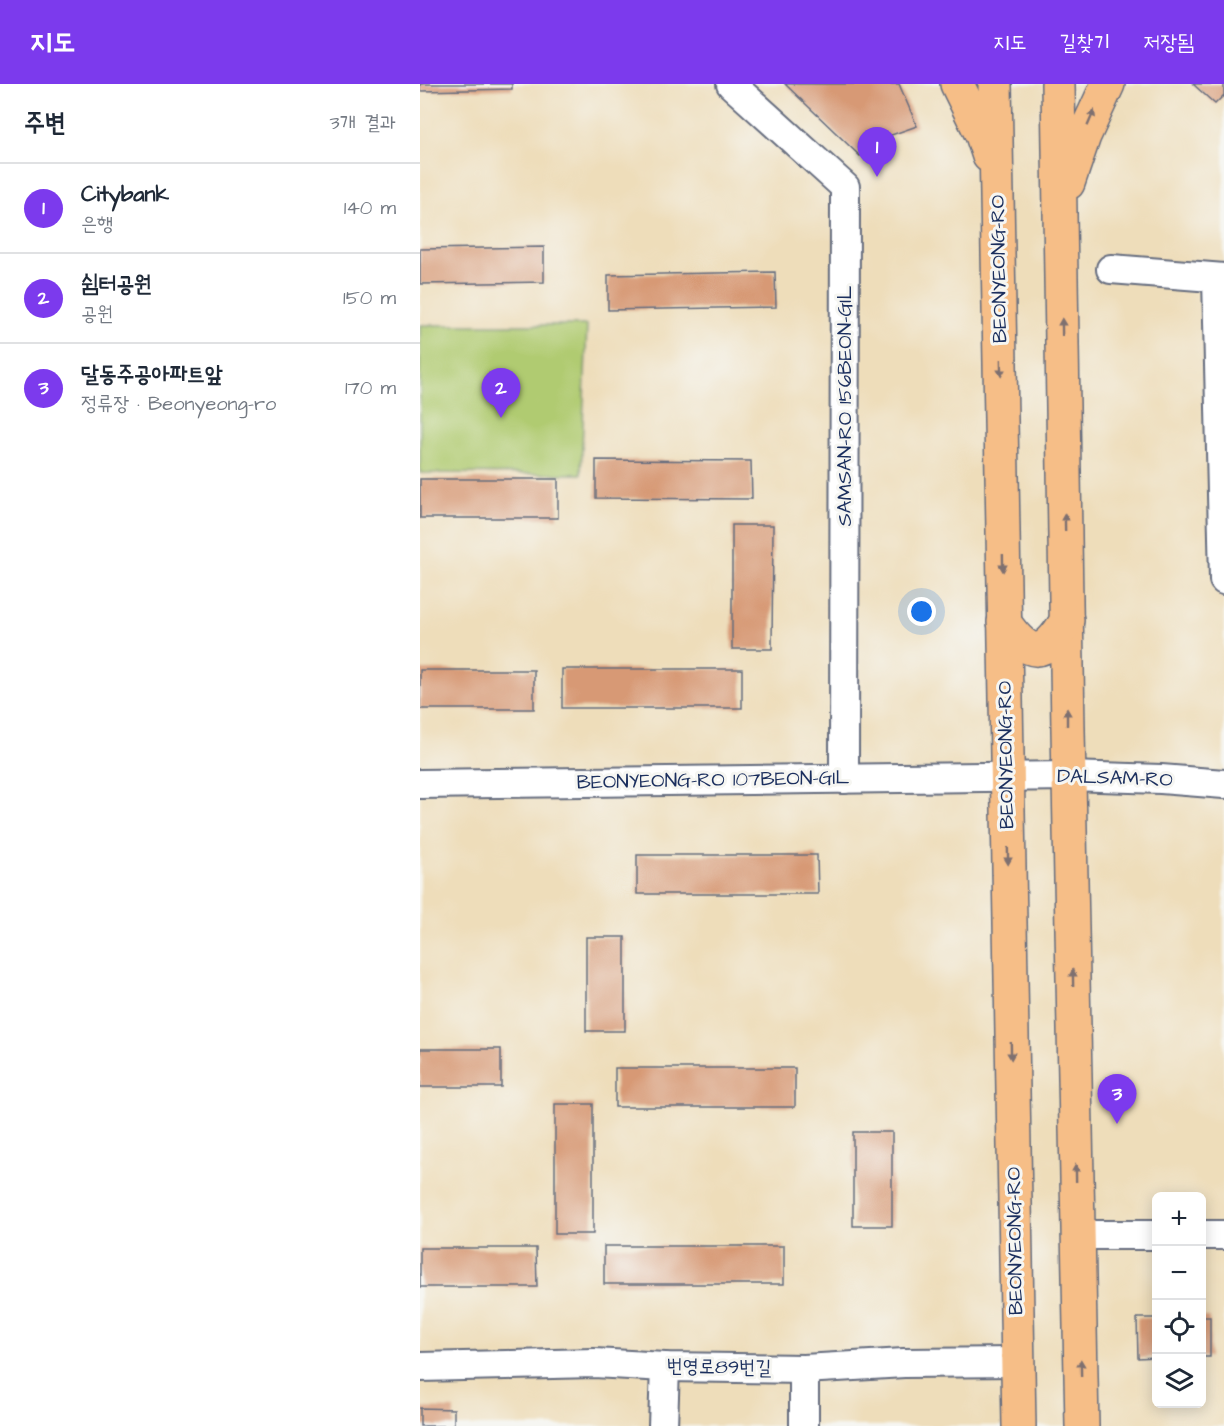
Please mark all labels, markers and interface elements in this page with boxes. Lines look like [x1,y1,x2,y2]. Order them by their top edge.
text: 지도 [30,23,75,62]
text: 지도 [993,28,1027,57]
text: 길찾기 [1060,28,1110,57]
text: 저장됨 [1143,28,1194,57]
text: 주변 [24,105,66,141]
text: 3개 결과 [330,109,396,137]
one-way arrow [1086,109,1096,127]
pin: 1 [858,128,896,177]
text: Citybank [81,179,169,210]
text: 1 [42,194,45,222]
text: 140 m [344,194,396,222]
street label: BEONYEONG-RO [984,195,1014,343]
text: 은행 [81,210,113,238]
text: 쉼터공원 [81,269,152,300]
text: 2 [38,284,49,312]
text: 150 m [343,284,396,312]
street label: SAMSAN-RO 156BEON-GIL [831,286,859,526]
text: 공원 [81,300,113,328]
one-way arrow [1057,318,1066,337]
text: 달동주공아파트앞 [81,359,223,390]
one-way arrow [996,359,1005,378]
pin: 2 [482,368,520,418]
text: 3 [38,374,49,402]
text: 170 m [345,374,396,402]
text: 정류장 · Beonyeong-ro [81,390,276,418]
one-way arrow [1060,513,1070,532]
one-way arrow [999,554,1008,573]
your location [907,597,936,626]
street label: BEONYEONG-RO [991,681,1021,829]
one-way arrow [1063,708,1072,727]
street label: DALSAM-RO [1057,762,1173,794]
street label: BEONYEONG-RO 107BEON-GIL [576,764,850,796]
one-way arrow [1003,846,1013,865]
one-way arrow [1068,968,1078,987]
one-way arrow [1007,1041,1016,1060]
pin: 3 [1098,1074,1136,1124]
one-way arrow [1072,1163,1081,1182]
street label: BEONYEONG-RO [1000,1167,1030,1315]
map controls [1152,1192,1206,1408]
button: + [1152,1192,1206,1246]
button: − [1152,1246,1206,1300]
button: locate [1152,1300,1206,1354]
street label: 번영로89번길 [666,1352,772,1382]
button: layers [1152,1354,1206,1408]
one-way arrow [1076,1358,1085,1377]

